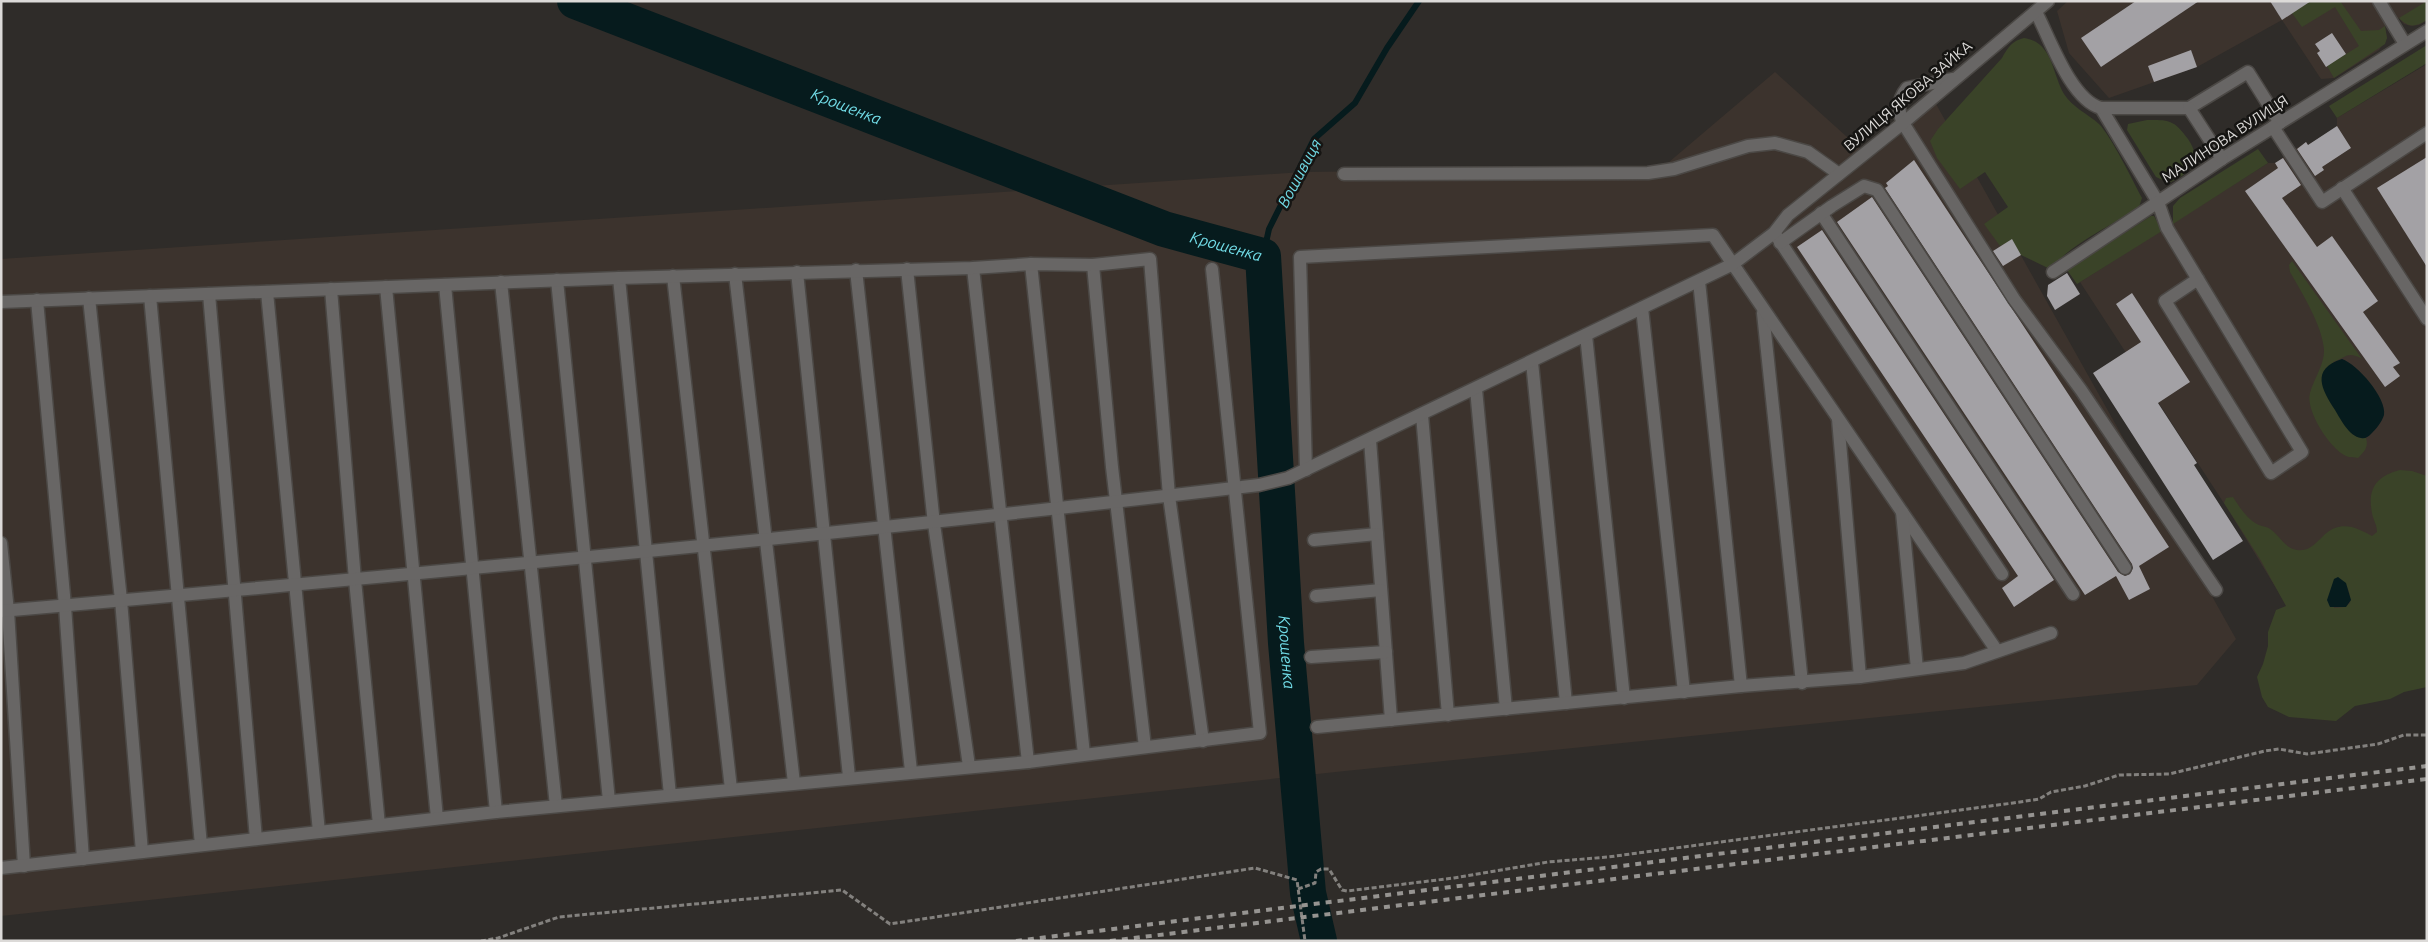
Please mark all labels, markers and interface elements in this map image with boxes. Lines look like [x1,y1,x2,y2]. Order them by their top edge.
street label: ВУЛИЦЯ ЯКОВА ЗАЙКА [1840,37,1975,154]
water label: Крошенка [809,84,884,128]
street label: МАЛИНОВА ВУЛИЦЯ [2158,91,2291,186]
water label: Вошивиця [1273,136,1325,210]
water label: Крошенка [1188,228,1264,264]
water label: Крошенка [1275,615,1299,690]

